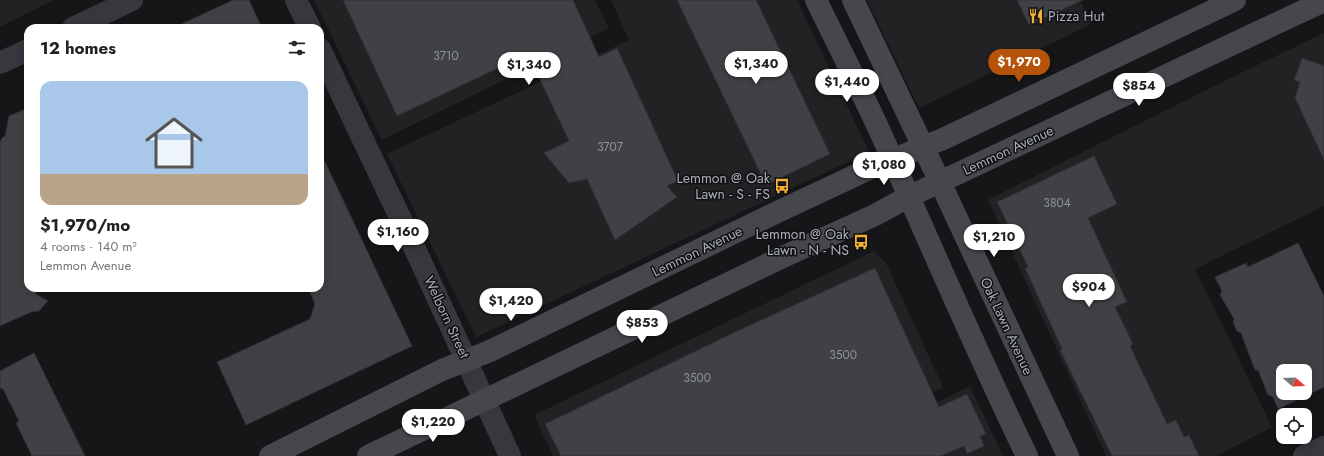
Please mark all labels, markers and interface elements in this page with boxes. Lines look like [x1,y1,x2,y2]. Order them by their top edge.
place label: Pizza Hut [1048,6,1105,26]
restaurant icon: Pizza Hut [1027,7,1045,25]
text: 12 homes [40,36,116,60]
icon: filters [286,37,308,59]
house number: 3710 [433,47,459,65]
pin: $1,970 [986,49,1052,83]
pin: $1,340 [723,51,789,85]
pin: $1,340 [496,52,562,86]
text: $1,970 [997,52,1041,71]
text: $1,340 [734,54,778,73]
text: $1,340 [507,55,551,74]
pin: $1,440 [814,69,880,103]
text: $1,440 [824,72,870,91]
pin: $854 [1115,73,1163,107]
text: $854 [1122,76,1156,95]
icon: home [138,107,210,179]
street label: Lemmon Avenue [959,120,1057,180]
house number: 3707 [597,138,624,156]
pin: $1,080 [851,152,917,186]
text: $1,080 [862,155,906,174]
place label: Lemmon @ Oak Lawn - S - FS [677,168,771,204]
bus stop icon: Lemmon @ Oak Lawn - S - FS [773,177,791,195]
house number: 3804 [1043,194,1071,212]
text: $1,970/mo [40,213,130,237]
pin: $1,160 [365,219,431,253]
street label: Lemmon Avenue [649,220,745,282]
text: $1,160 [377,222,419,241]
place label: Lemmon @ Oak Lawn - N - NS [756,224,850,260]
pin: $1,210 [961,224,1027,258]
text: $1,210 [973,227,1015,246]
bus stop icon: Lemmon @ Oak Lawn - N - NS [852,233,870,251]
text: 4 rooms · 140 m² [40,237,137,256]
text: Lemmon Avenue [40,256,131,275]
street label: Welborn Street [419,273,475,362]
street label: Oak Lawn Avenue [976,274,1038,378]
pin: $904 [1065,274,1113,308]
text: $904 [1072,277,1106,296]
pin: $1,420 [478,288,544,322]
text: $1,420 [488,291,534,310]
pin: $853 [618,310,666,344]
text: $853 [626,313,658,332]
house number: 3500 [829,346,857,364]
north arrow [1276,364,1312,400]
map controls [1276,364,1312,444]
house number: 3500 [683,369,711,387]
button: locate [1276,408,1312,444]
pin: $1,220 [400,409,466,443]
text: $1,220 [411,412,455,431]

